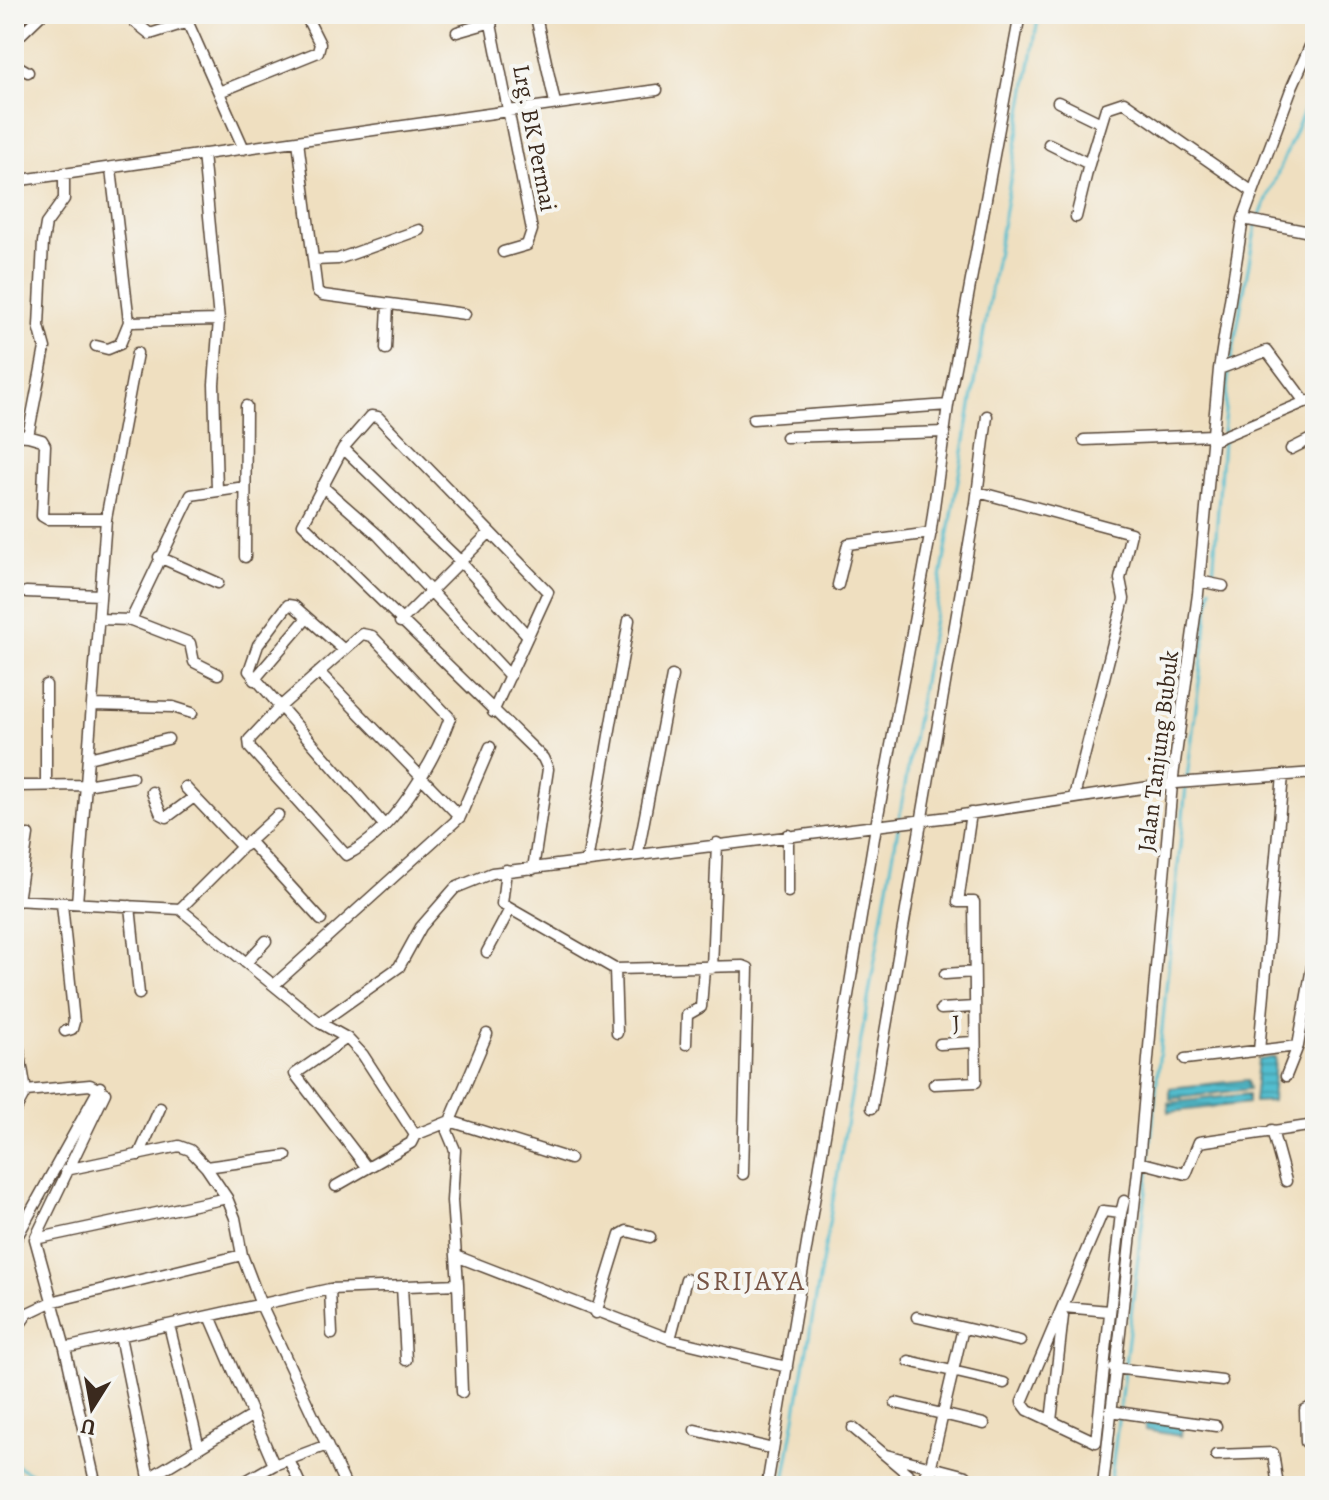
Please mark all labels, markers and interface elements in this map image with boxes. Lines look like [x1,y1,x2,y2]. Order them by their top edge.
street label: Lrg. BK Permai [505,62,565,214]
street label: Jalan Tanjung Bubuk [1130,648,1186,854]
street label: J [951,1007,961,1039]
district label: SRIJAYA [696,1262,806,1300]
north arrow [52,1368,132,1448]
text: U [78,1410,98,1443]

